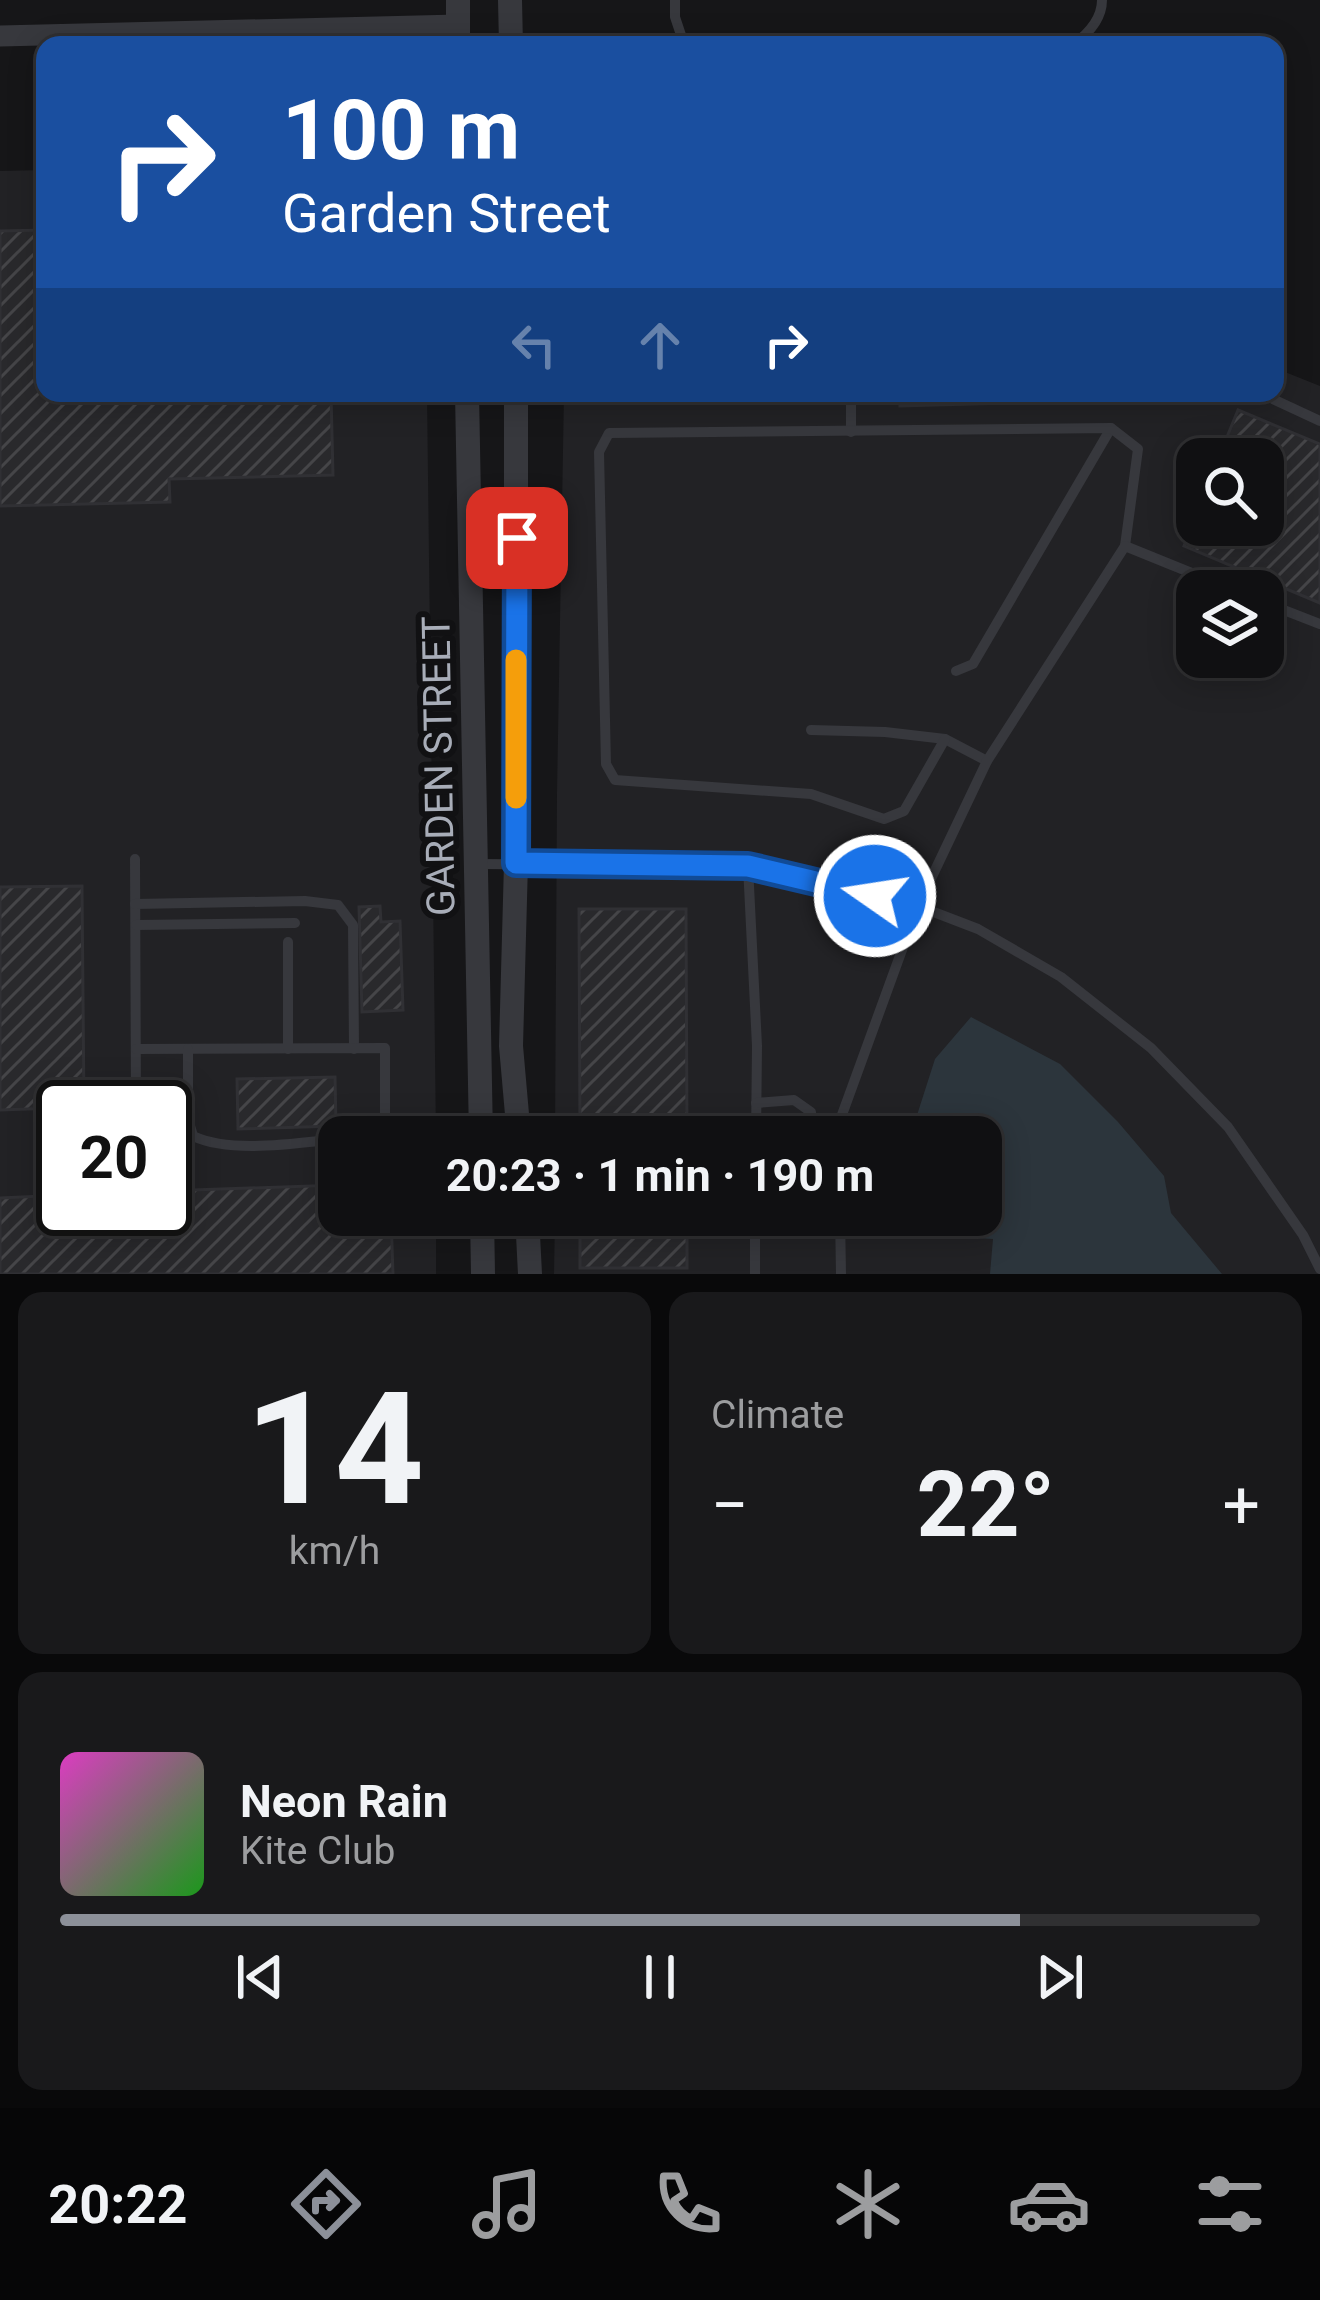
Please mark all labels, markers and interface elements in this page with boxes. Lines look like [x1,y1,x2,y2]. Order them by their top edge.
text: 100 m [282,81,520,180]
icon: right [84,84,240,240]
text: Garden Street [282,182,611,245]
icon: left [501,312,567,378]
icon: ahead [627,312,693,378]
icon: right [753,312,819,378]
map controls [1176,438,1284,678]
button: search [1176,438,1284,546]
pin [466,487,568,589]
icon: arrive [484,505,550,571]
button: layers [1176,570,1284,678]
street label: GARDEN STREET [413,616,465,916]
position arrow [812,833,938,959]
speed limit sign: 20 [36,1080,192,1236]
text: 20:23 · 1 min · 190 m [446,1149,874,1202]
text: 14 [245,1358,424,1541]
text: Climate [711,1392,844,1438]
text: 22° [916,1453,1055,1558]
text: − [711,1467,749,1544]
text: + [1223,1467,1260,1544]
text: km/h [289,1528,380,1574]
text: Neon Rain [240,1775,448,1828]
text: Kite Club [240,1828,395,1874]
icon: previous [227,1944,293,2010]
icon: pause [627,1944,693,2010]
icon: next [1027,1944,1093,2010]
icon: directions [284,2162,368,2246]
icon: music [465,2162,549,2246]
icon: phone [646,2162,730,2246]
icon: climate [826,2162,910,2246]
icon: car [1007,2162,1091,2246]
icon: filters [1188,2162,1272,2246]
text: 20:22 [48,2173,187,2236]

